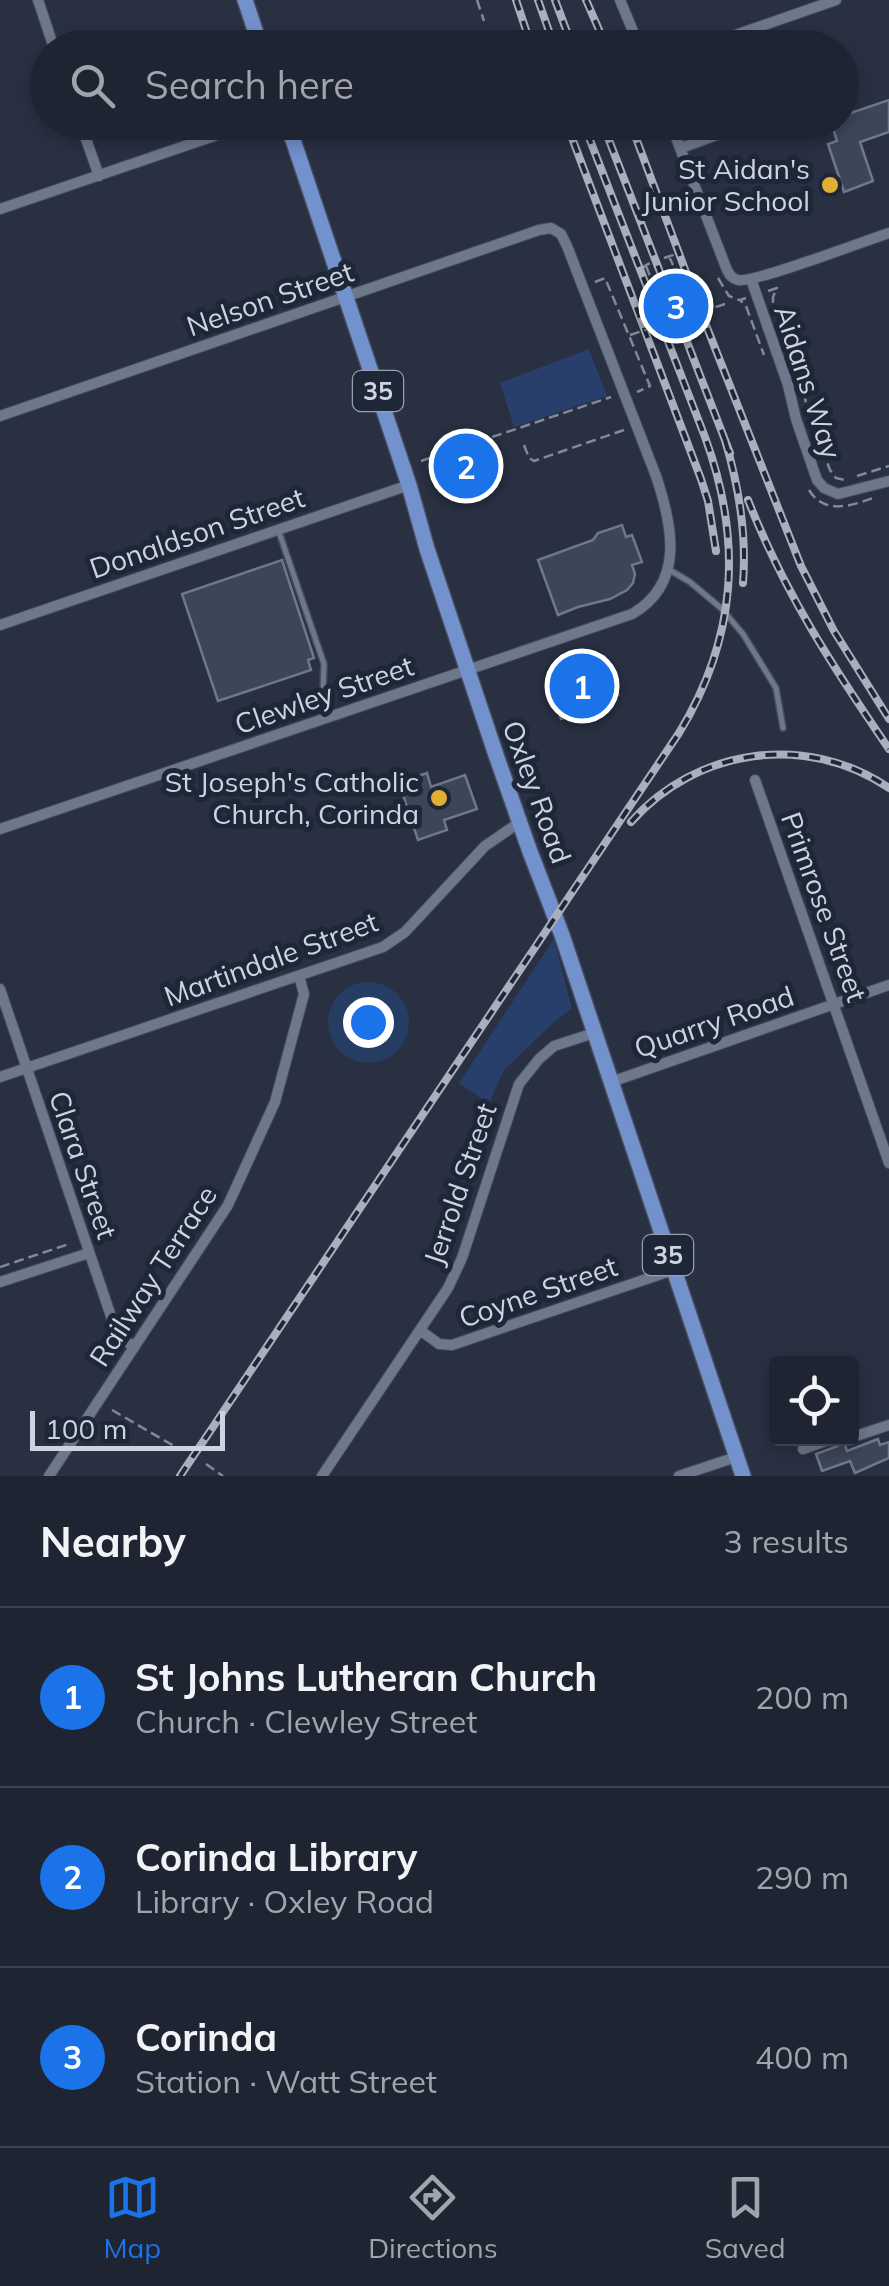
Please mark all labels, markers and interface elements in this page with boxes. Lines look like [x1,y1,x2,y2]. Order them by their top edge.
search box [30,30,859,140]
icon: search [65,58,120,113]
text: Search here [145,61,354,109]
place label: St Aidan's Junior School [642,151,810,218]
marker: St Aidan's Junior School [819,174,841,196]
street label: Nelson Street [182,254,358,343]
pin: 3 [644,268,708,344]
street label: Aidans Way [767,301,850,463]
road number: 35 [353,371,403,411]
pin: 2 [434,428,498,504]
street label: Donaldson Street [85,479,309,586]
street label: Clewley Street [230,648,418,741]
pin: 1 [550,648,614,724]
street label: Oxley Road [496,716,579,868]
place label: St Joseph's Catholic Church, Corinda [165,764,419,831]
marker: St Joseph's Catholic Church, Corinda [428,787,450,809]
street label: Primrose Street [774,807,875,1007]
street label: Martindale Street [159,904,383,1013]
street label: Quarry Road [629,978,798,1065]
your location [343,997,394,1048]
street label: Clara Street [42,1086,125,1244]
street label: Jerrold Street [416,1098,504,1269]
street label: Railway Terrace [81,1179,224,1373]
road number: 35 [643,1235,693,1275]
street label: Coyne Street [454,1248,622,1335]
map controls [769,1356,859,1446]
button: locate [769,1356,859,1446]
scale bar [30,1406,225,1450]
text: 100 m [45,1411,127,1446]
text: Nearby [40,1515,186,1568]
text: 3 results [724,1521,849,1561]
text: St Johns Lutheran Church [135,1653,597,1701]
text: 1 [63,1677,82,1717]
text: 200 m [755,1677,849,1717]
text: Church · Clewley Street [135,1701,477,1741]
text: Corinda Library [135,1833,417,1881]
text: 2 [63,1857,82,1897]
text: 290 m [755,1857,849,1897]
text: Library · Oxley Road [135,1881,434,1921]
text: Corinda [135,2013,277,2061]
text: 3 [63,2037,82,2077]
text: 400 m [755,2037,849,2077]
text: Station · Watt Street [135,2061,437,2101]
tab: Map [104,2170,161,2265]
tab: Directions [368,2170,498,2265]
tab: Saved [705,2170,785,2265]

